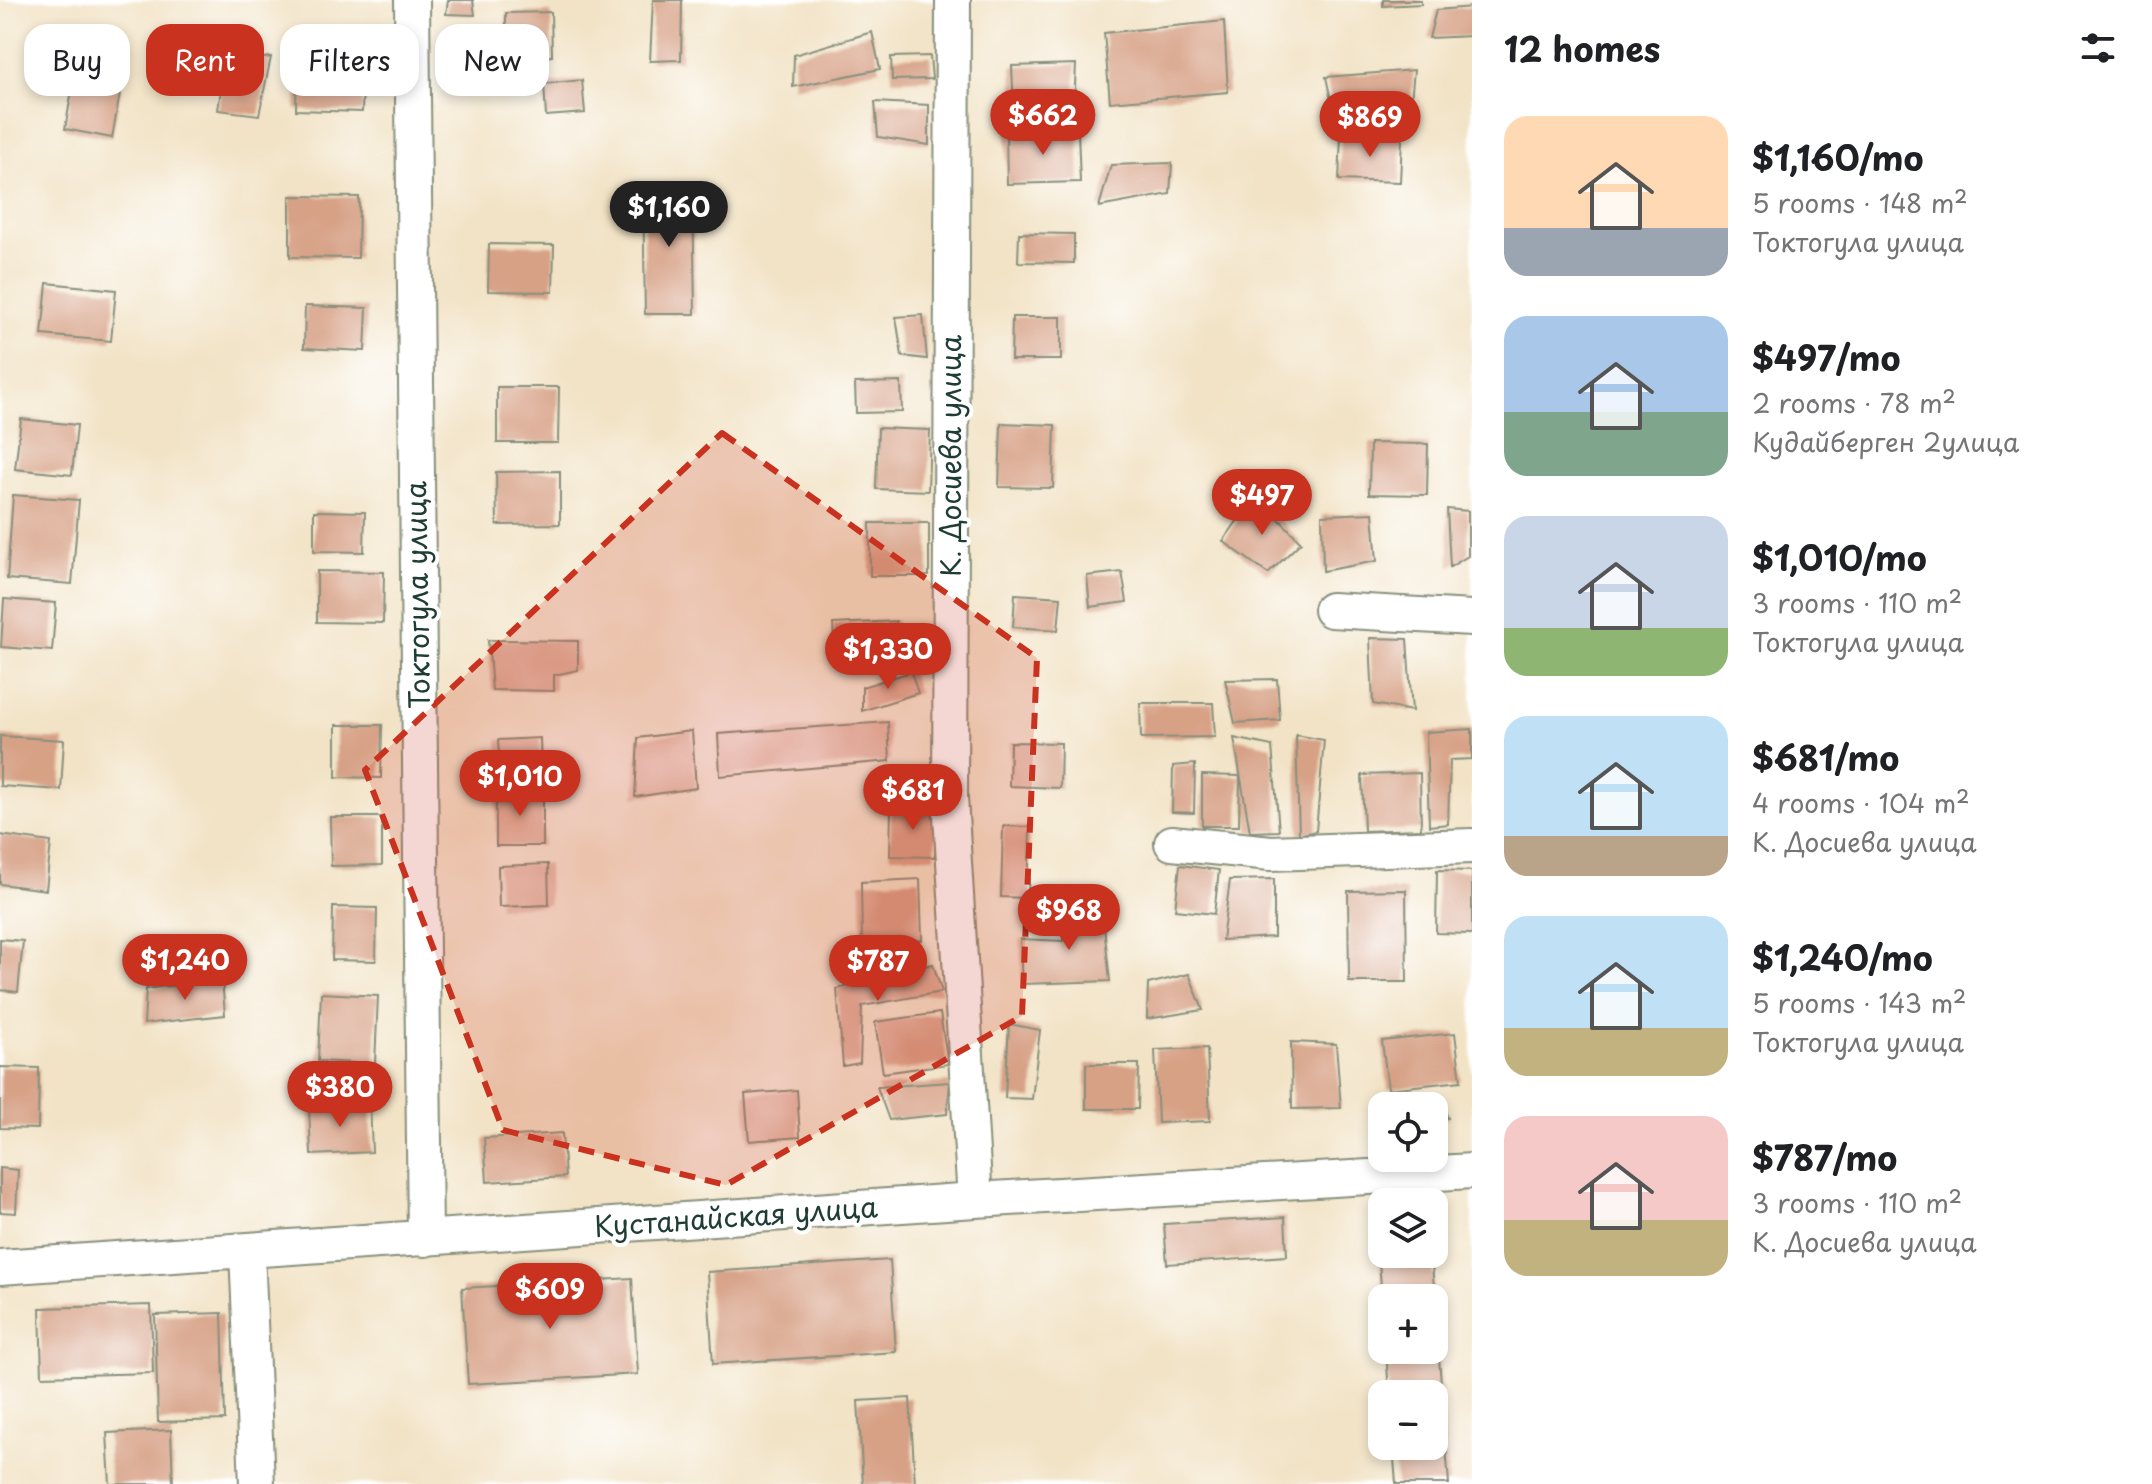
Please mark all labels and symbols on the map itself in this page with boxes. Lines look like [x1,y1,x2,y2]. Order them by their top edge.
pin: $662 [996,89,1090,157]
pin: $869 [1323,91,1417,159]
pin: $1,160 [604,181,734,249]
street label: К. Досиева улица [928,335,971,577]
pin: $497 [1215,469,1309,537]
street label: Токтогула улица [393,480,440,709]
pin: $1,330 [823,623,953,691]
pin: $1,010 [455,750,585,818]
pin: $681 [866,764,960,832]
pin: $968 [1022,884,1116,952]
pin: $1,240 [120,934,250,1002]
pin: $787 [831,935,925,1003]
pin: $380 [293,1061,387,1129]
street label: Кустанайская улица [593,1184,879,1247]
pin: $609 [503,1263,597,1331]

